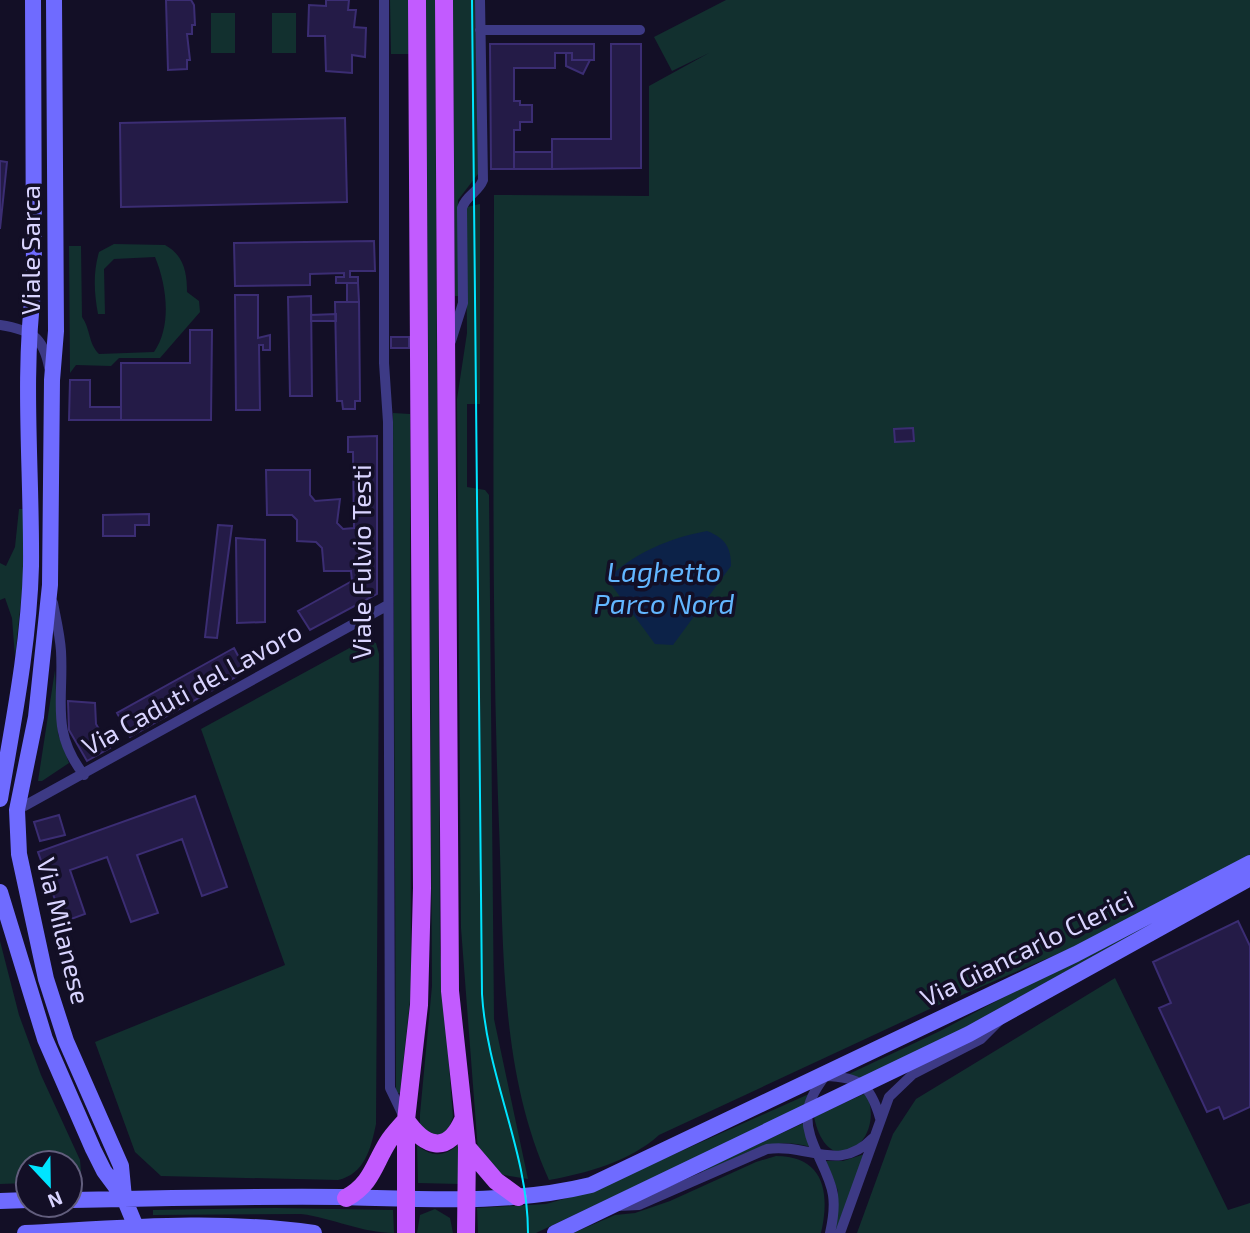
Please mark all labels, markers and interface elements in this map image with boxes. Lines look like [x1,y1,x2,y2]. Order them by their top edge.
street label: Viale Sarca [14,185,45,315]
street label: Viale Fulvio Testi [345,464,376,660]
water label: Laghetto Parco Nord [593,554,735,620]
street label: Via Caduti del Lavoro [76,615,306,761]
street label: Via Milanese [31,854,98,1007]
street label: Via Giancarlo Clerici [915,883,1138,1013]
north arrow [14,1149,84,1219]
text: N [45,1187,66,1213]

